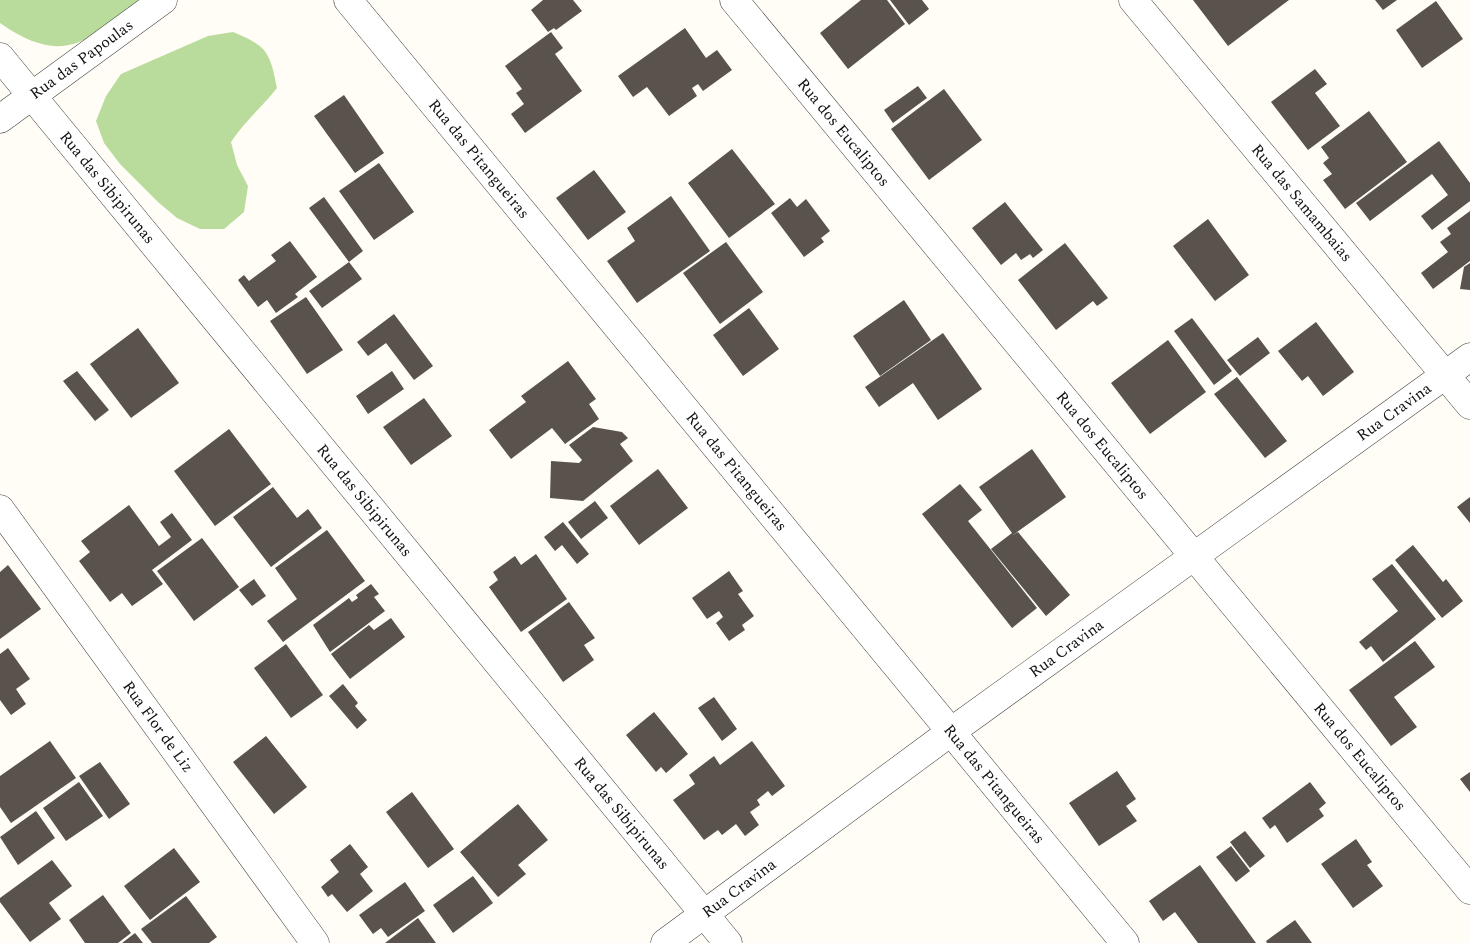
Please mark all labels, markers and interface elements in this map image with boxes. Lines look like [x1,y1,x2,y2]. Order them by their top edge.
street label: Rua das Papoulas [25,13,138,105]
street label: Rua dos Eucaliptos [791,73,896,192]
street label: Rua das Pitangueiras [422,94,536,224]
street label: Rua das Sibipirunas [54,126,161,249]
street label: Rua das Samambaias [1245,139,1358,267]
street label: Rua Cravina [1352,377,1437,447]
street label: Rua dos Eucaliptos [1050,386,1155,505]
street label: Rua das Pitangueiras [680,406,793,537]
street label: Rua das Sibipirunas [311,439,418,562]
street label: Rua Cravina [1024,613,1109,684]
street label: Rua Flor de Liz [117,676,200,778]
street label: Rua dos Eucaliptos [1308,697,1412,816]
street label: Rua das Pitangueiras [937,719,1051,849]
street label: Rua das Sibipirunas [568,752,675,875]
street label: Rua Cravina [697,853,781,924]

